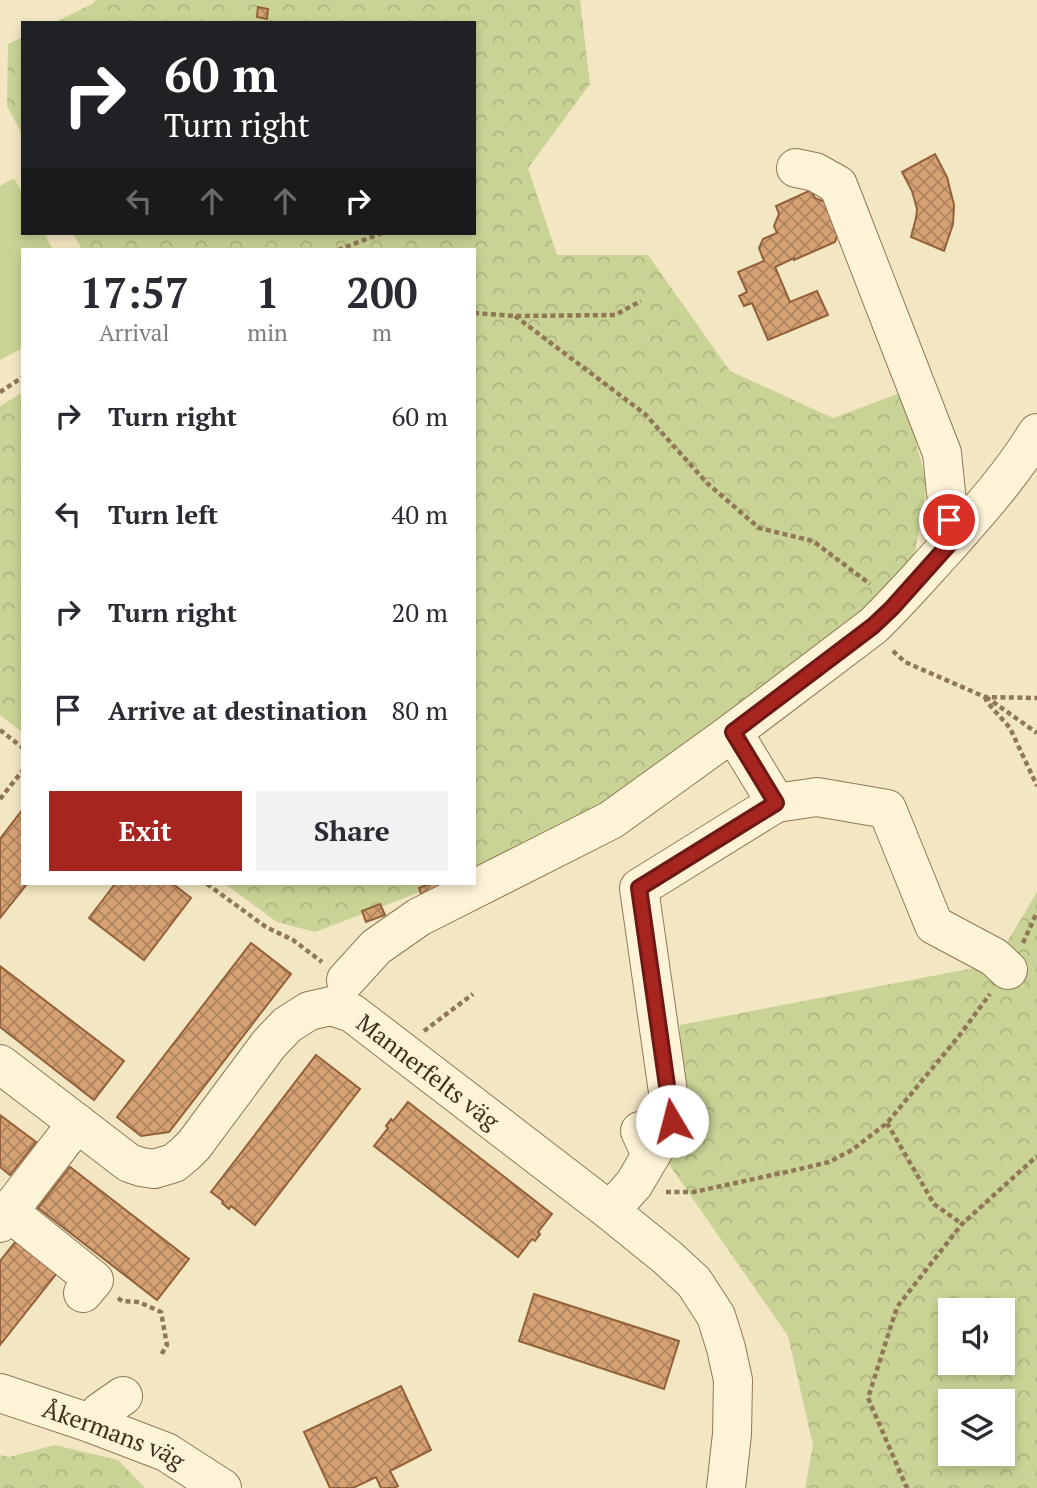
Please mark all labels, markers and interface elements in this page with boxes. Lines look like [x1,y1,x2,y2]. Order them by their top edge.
text: 60 m [164,41,278,106]
icon: right [49,49,140,140]
text: Turn right [164,104,310,146]
icon: left [120,182,158,220]
icon: ahead [193,182,231,220]
icon: ahead [266,182,304,220]
icon: right [339,182,377,220]
text: 17:57 [80,264,189,320]
text: 1 [256,264,279,320]
text: 200 [346,264,417,320]
text: Arrival [99,317,169,348]
text: min [247,317,288,348]
text: m [372,317,392,348]
icon: right [49,397,87,435]
text: Turn right [108,399,237,433]
text: 60 m [392,399,448,433]
pin [919,490,979,550]
icon: left [49,495,87,533]
text: Turn left [108,497,218,531]
text: 40 m [392,497,448,531]
icon: arrive [930,501,968,539]
icon: right [49,593,87,631]
text: Turn right [108,595,237,629]
text: 20 m [392,595,448,629]
icon: arrive [49,691,87,729]
text: Arrive at destination [108,693,367,727]
text: 80 m [392,693,448,727]
button: Exit [49,791,242,871]
button: Share [256,791,448,871]
street label: Mannerfelts väg [350,1006,506,1137]
position arrow [635,1084,709,1158]
map controls [938,1298,1015,1466]
button: sound [938,1298,1015,1375]
button: layers [938,1389,1015,1466]
street label: Åkermans väg [39,1392,192,1476]

